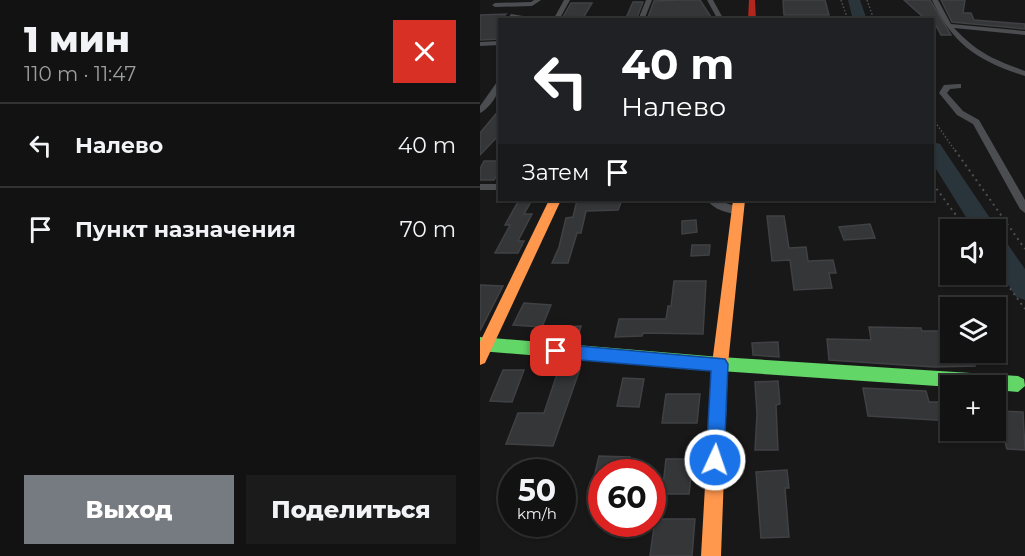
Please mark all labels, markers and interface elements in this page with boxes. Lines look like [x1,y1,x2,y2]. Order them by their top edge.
text: 1 мин [24,17,130,61]
button: close [393,20,456,83]
text: 40 m [621,38,734,90]
icon: left [522,42,600,120]
text: 110 m · 11:47 [24,62,136,86]
text: Налево [621,90,726,123]
icon: left [24,129,57,162]
text: Налево [75,132,163,159]
text: 40 m [398,132,456,159]
icon: arrive [601,156,634,189]
text: Затем [522,159,589,186]
icon: arrive [24,213,57,246]
text: Пункт назначения [75,216,296,243]
text: 70 m [400,216,456,243]
map controls [940,219,1006,441]
button: sound [940,219,1006,285]
button: layers [940,297,1006,363]
pin [530,325,581,376]
icon: arrive [539,334,572,367]
button: + [940,375,1006,441]
position arrow [683,428,747,492]
speed limit sign: 60 [588,459,666,537]
text: 50 [518,472,556,509]
button: Выход [24,475,234,544]
button: Поделиться [246,475,456,544]
text: km/h [517,504,557,523]

